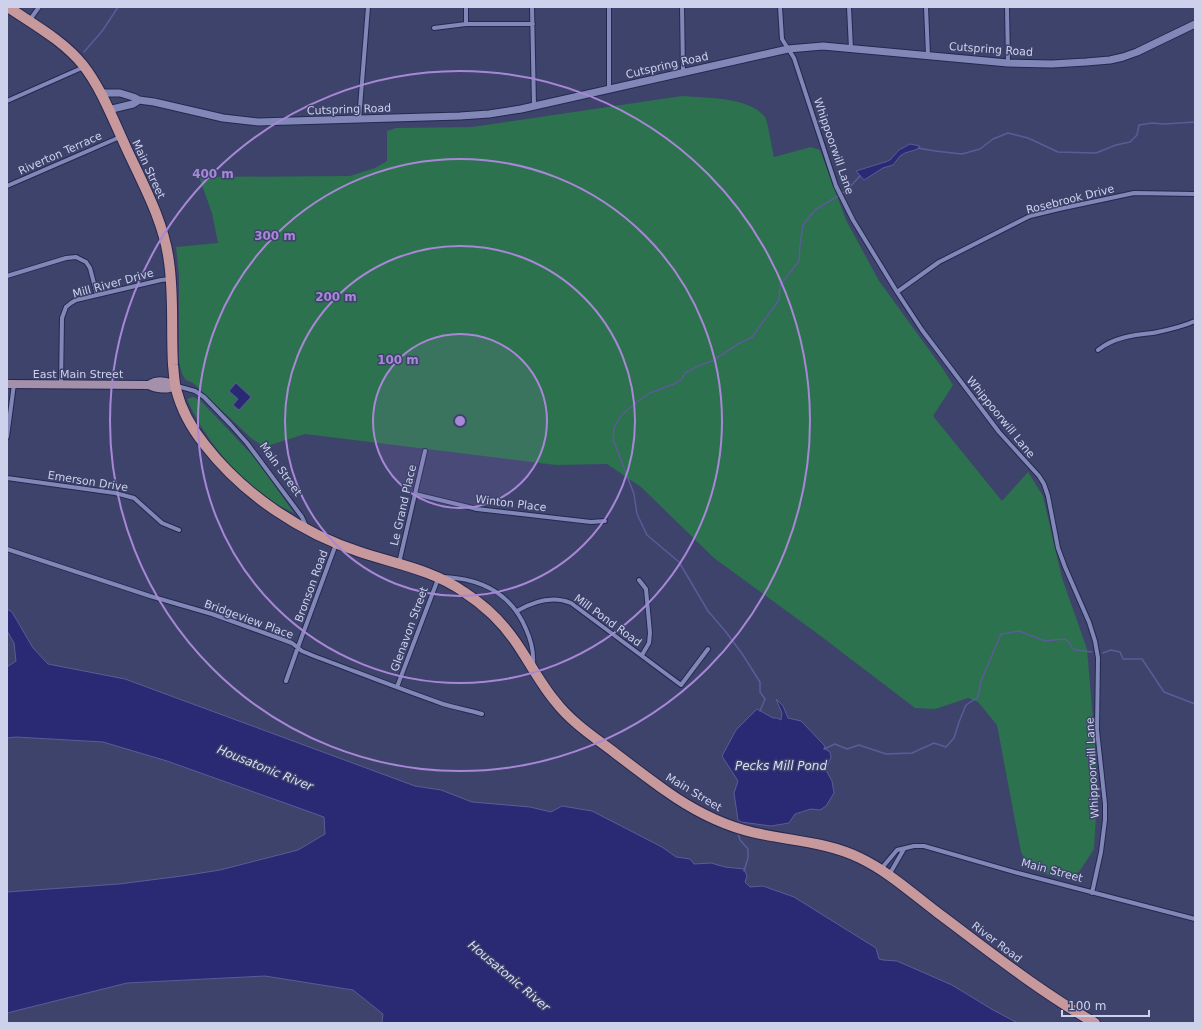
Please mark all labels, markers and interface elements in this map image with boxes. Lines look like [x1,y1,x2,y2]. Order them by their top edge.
street label: Cutspring Road [948,40,1033,59]
street label: Cutspring Road [625,50,710,81]
street label: Whippoorwill Lane [811,96,856,196]
street label: Cutspring Road [307,102,391,117]
street label: Riverton Terrace [16,129,104,178]
street label: Main Street [129,138,168,201]
text: 400 m [192,167,234,181]
street label: Rosebrook Drive [1025,182,1116,217]
text: 300 m [254,229,296,243]
street label: Mill River Drive [71,266,155,301]
text: 200 m [315,290,357,304]
text: 100 m [377,353,419,367]
street label: East Main Street [33,368,124,381]
street label: Whippoorwill Lane [964,374,1038,461]
centre of rings [453,414,467,428]
street label: Main Street [257,440,305,499]
street label: Le Grand Place [388,463,419,547]
street label: Emerson Drive [47,469,129,494]
street label: Winton Place [475,493,547,514]
street label: Bronson Road [292,548,331,624]
street label: Glenavon Street [388,584,431,673]
street label: Mill Pond Road [571,592,644,649]
street label: Bridgeview Place [202,597,295,642]
street label: Whippoorwill Lane [1083,717,1102,819]
water label: Housatonic River [215,742,316,794]
water label: Pecks Mill Pond [735,759,827,773]
street label: Main Street [663,771,725,815]
street label: Main Street [1020,856,1085,885]
street label: River Road [969,919,1024,966]
water label: Housatonic River [465,938,553,1015]
scale bar [1062,992,1149,1018]
text: 100 m [1068,999,1106,1013]

